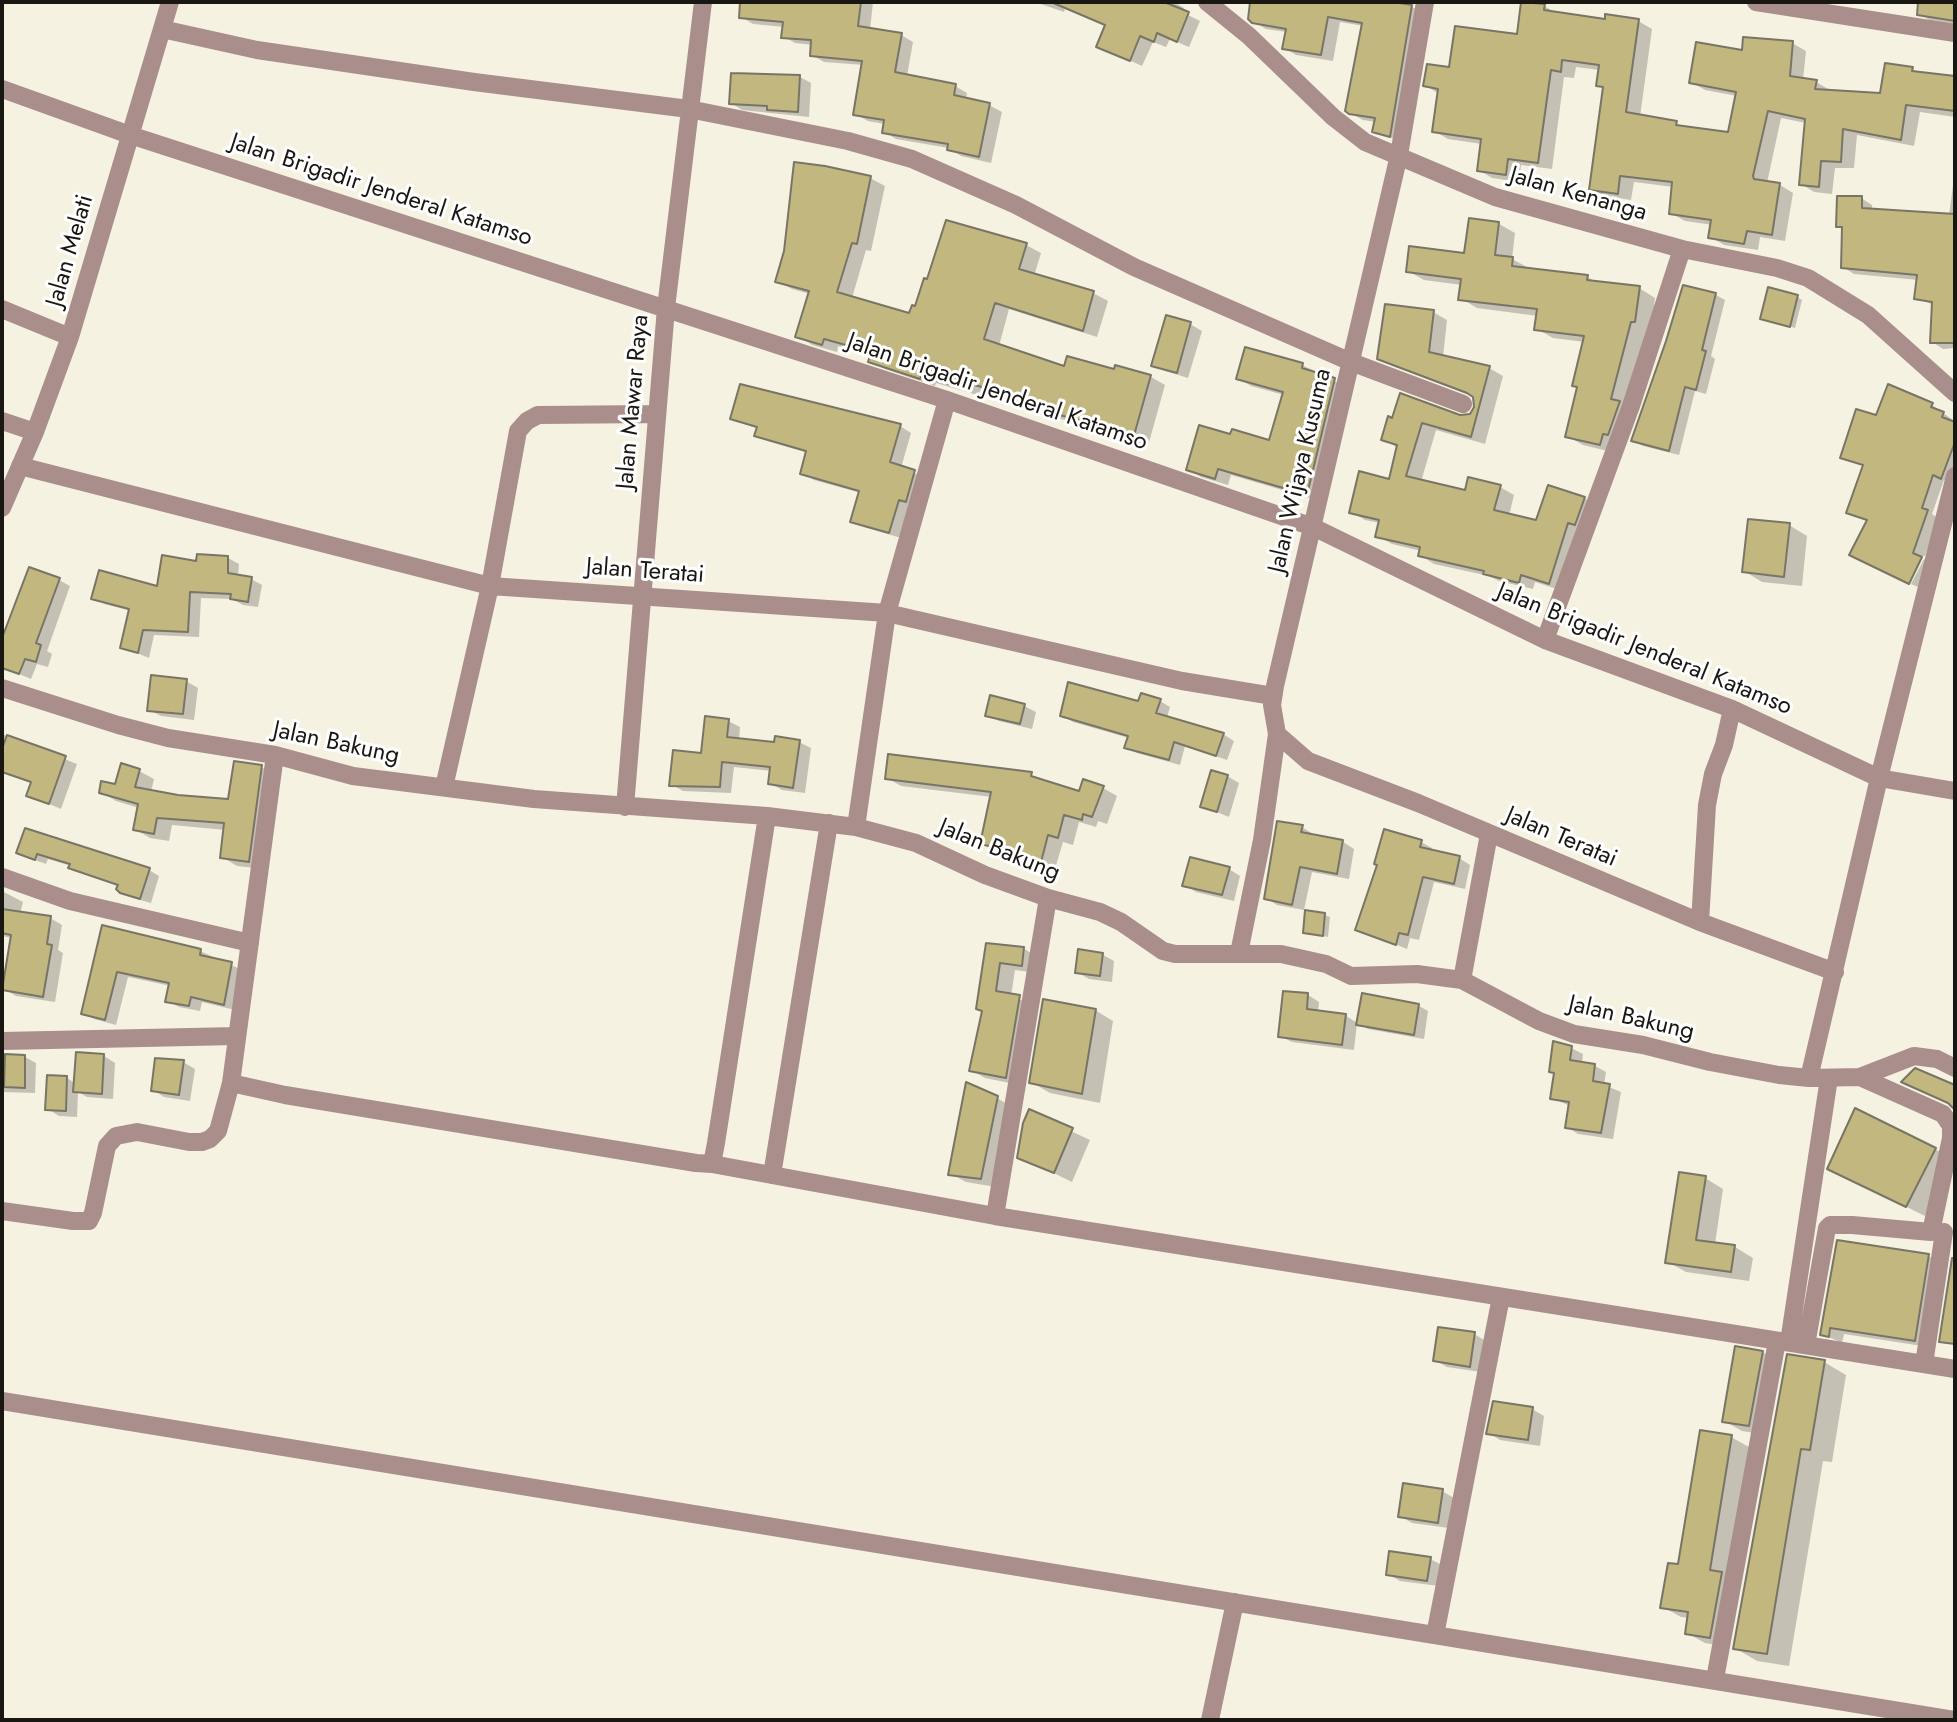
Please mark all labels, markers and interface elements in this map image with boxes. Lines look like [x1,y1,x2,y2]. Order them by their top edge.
street label: Jalan Brigadir Jenderal Katamso [226,129,536,253]
street label: Jalan Kenanga [1506,162,1650,228]
street label: Jalan Melati [41,192,101,310]
street label: Jalan Mawar Raya [612,313,656,491]
street label: Jalan Brigadir Jenderal Katamso [843,328,1151,458]
street label: Jalan Wijaya Kusuma [1263,366,1339,576]
street label: Jalan Teratai [585,553,705,591]
street label: Jalan Brigadir Jenderal Katamso [1492,578,1796,722]
street label: Jalan Bakung [270,717,402,771]
street label: Jalan Teratai [1501,802,1621,874]
street label: Jalan Bakung [934,814,1064,888]
street label: Jalan Bakung [1565,991,1697,1047]

